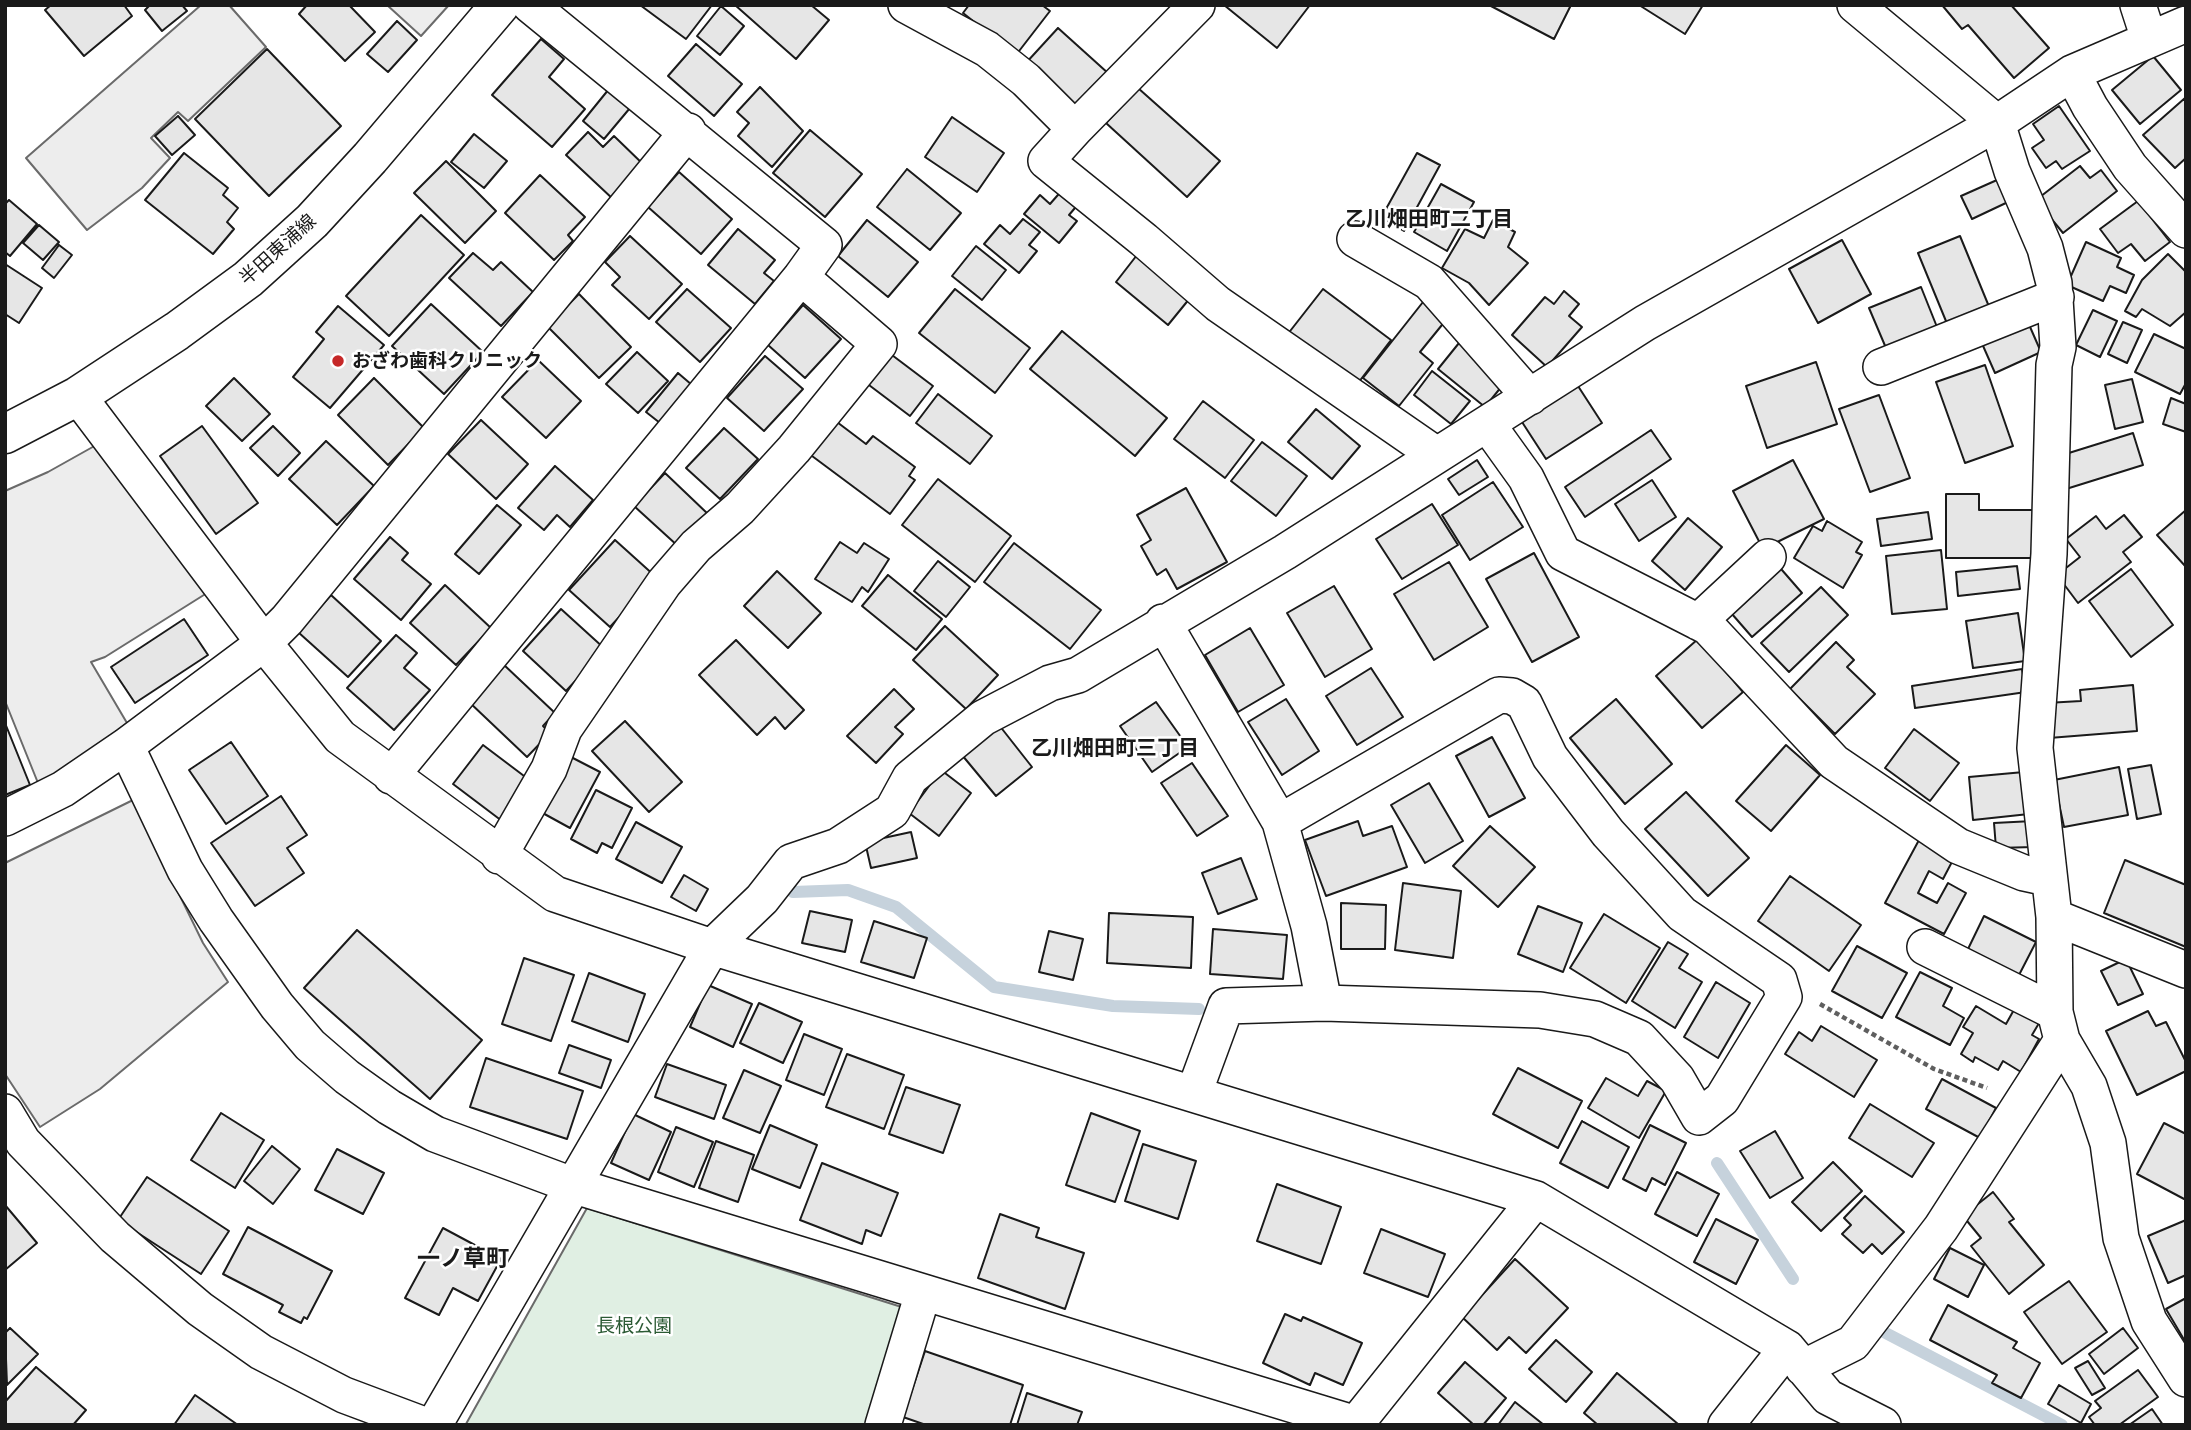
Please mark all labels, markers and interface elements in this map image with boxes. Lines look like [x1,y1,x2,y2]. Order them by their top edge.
district label: 乙川畑田町二丁目 [1345,207,1513,233]
street label: 半田東浦線 [235,210,321,290]
place label: おざわ歯科クリニック [352,350,542,372]
marker: おざわ歯科クリニック [330,353,346,369]
district label: 乙川畑田町三丁目 [1031,736,1199,762]
district label: 一ノ草町 [417,1245,509,1273]
park label: 長根公園 [596,1315,672,1337]

